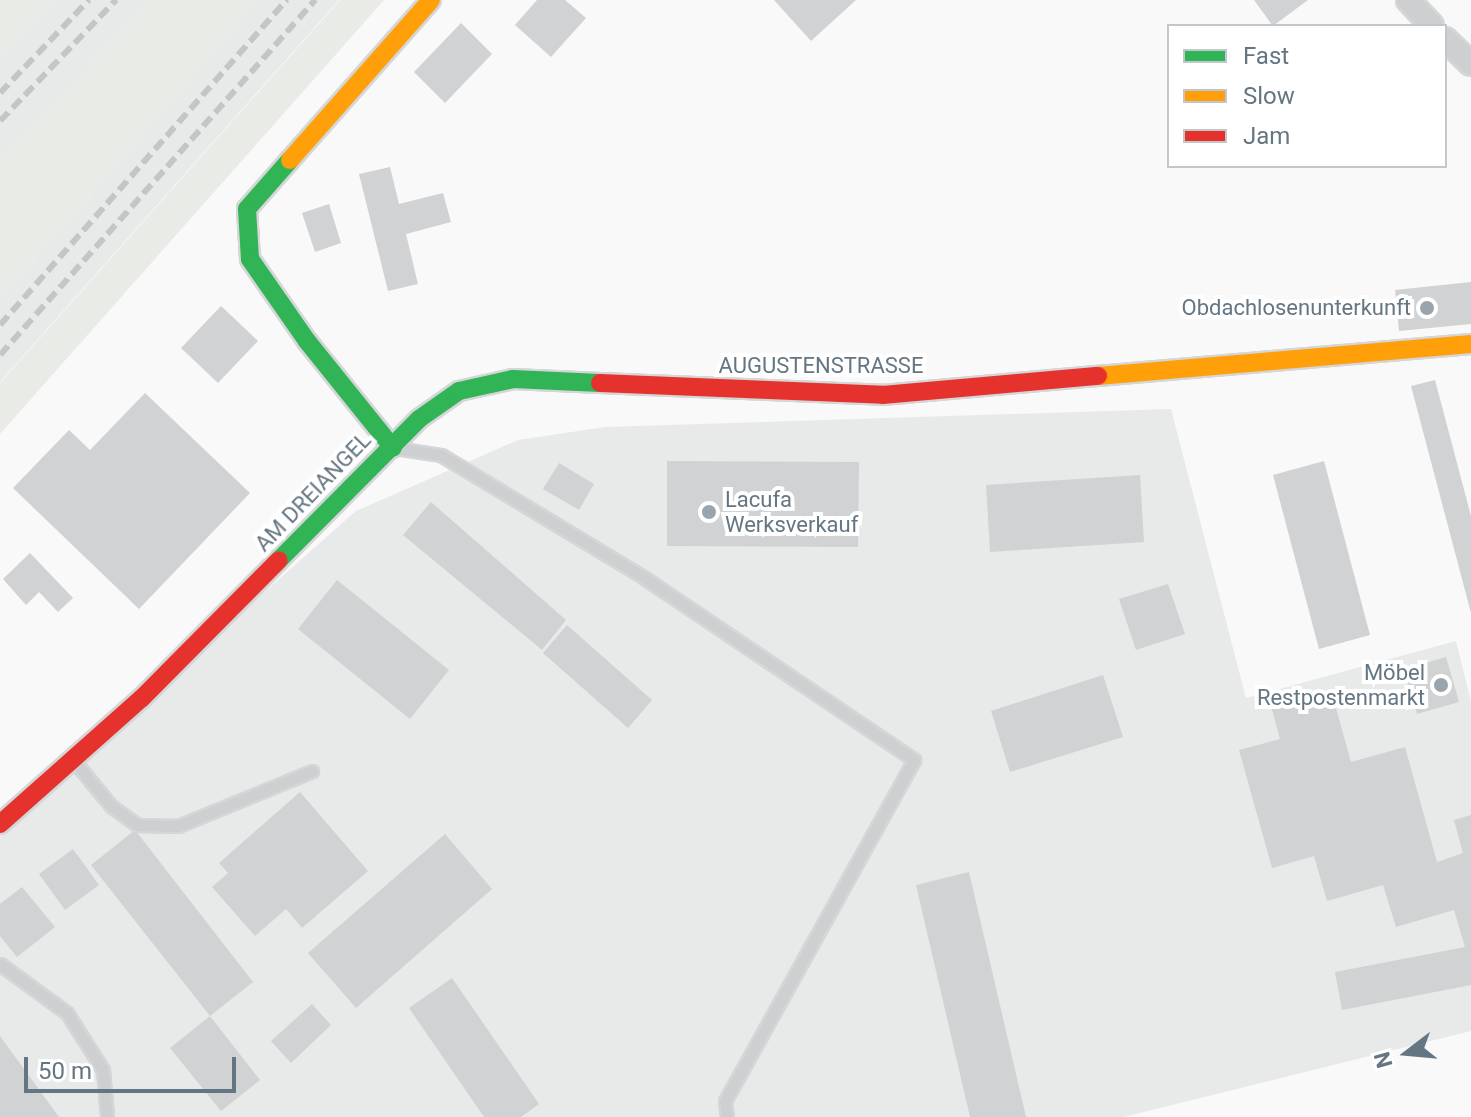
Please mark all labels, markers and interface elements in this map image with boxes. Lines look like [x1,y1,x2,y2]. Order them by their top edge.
legend [1167,24,1447,168]
text: Fast [1243,42,1289,70]
text: Slow [1243,82,1295,110]
text: Jam [1243,122,1290,150]
place label: Obdachlosenunterkunft [1182,295,1411,321]
marker: Obdachlosenunterkunft [1418,299,1436,317]
street label: AUGUSTENSTRASSE [719,353,923,379]
street label: AM DREIANGEL [250,427,376,557]
place label: Lacufa Werksverkauf [725,486,858,538]
marker: Lacufa Werksverkauf [700,503,718,521]
place label: Möbel Restpostenmarkt [1257,659,1425,710]
marker: Möbel Restpostenmarkt [1432,676,1450,694]
north arrow [1367,1013,1447,1093]
scale bar [28,1041,240,1091]
text: N [1369,1049,1398,1071]
text: 50 m [38,1057,92,1085]

